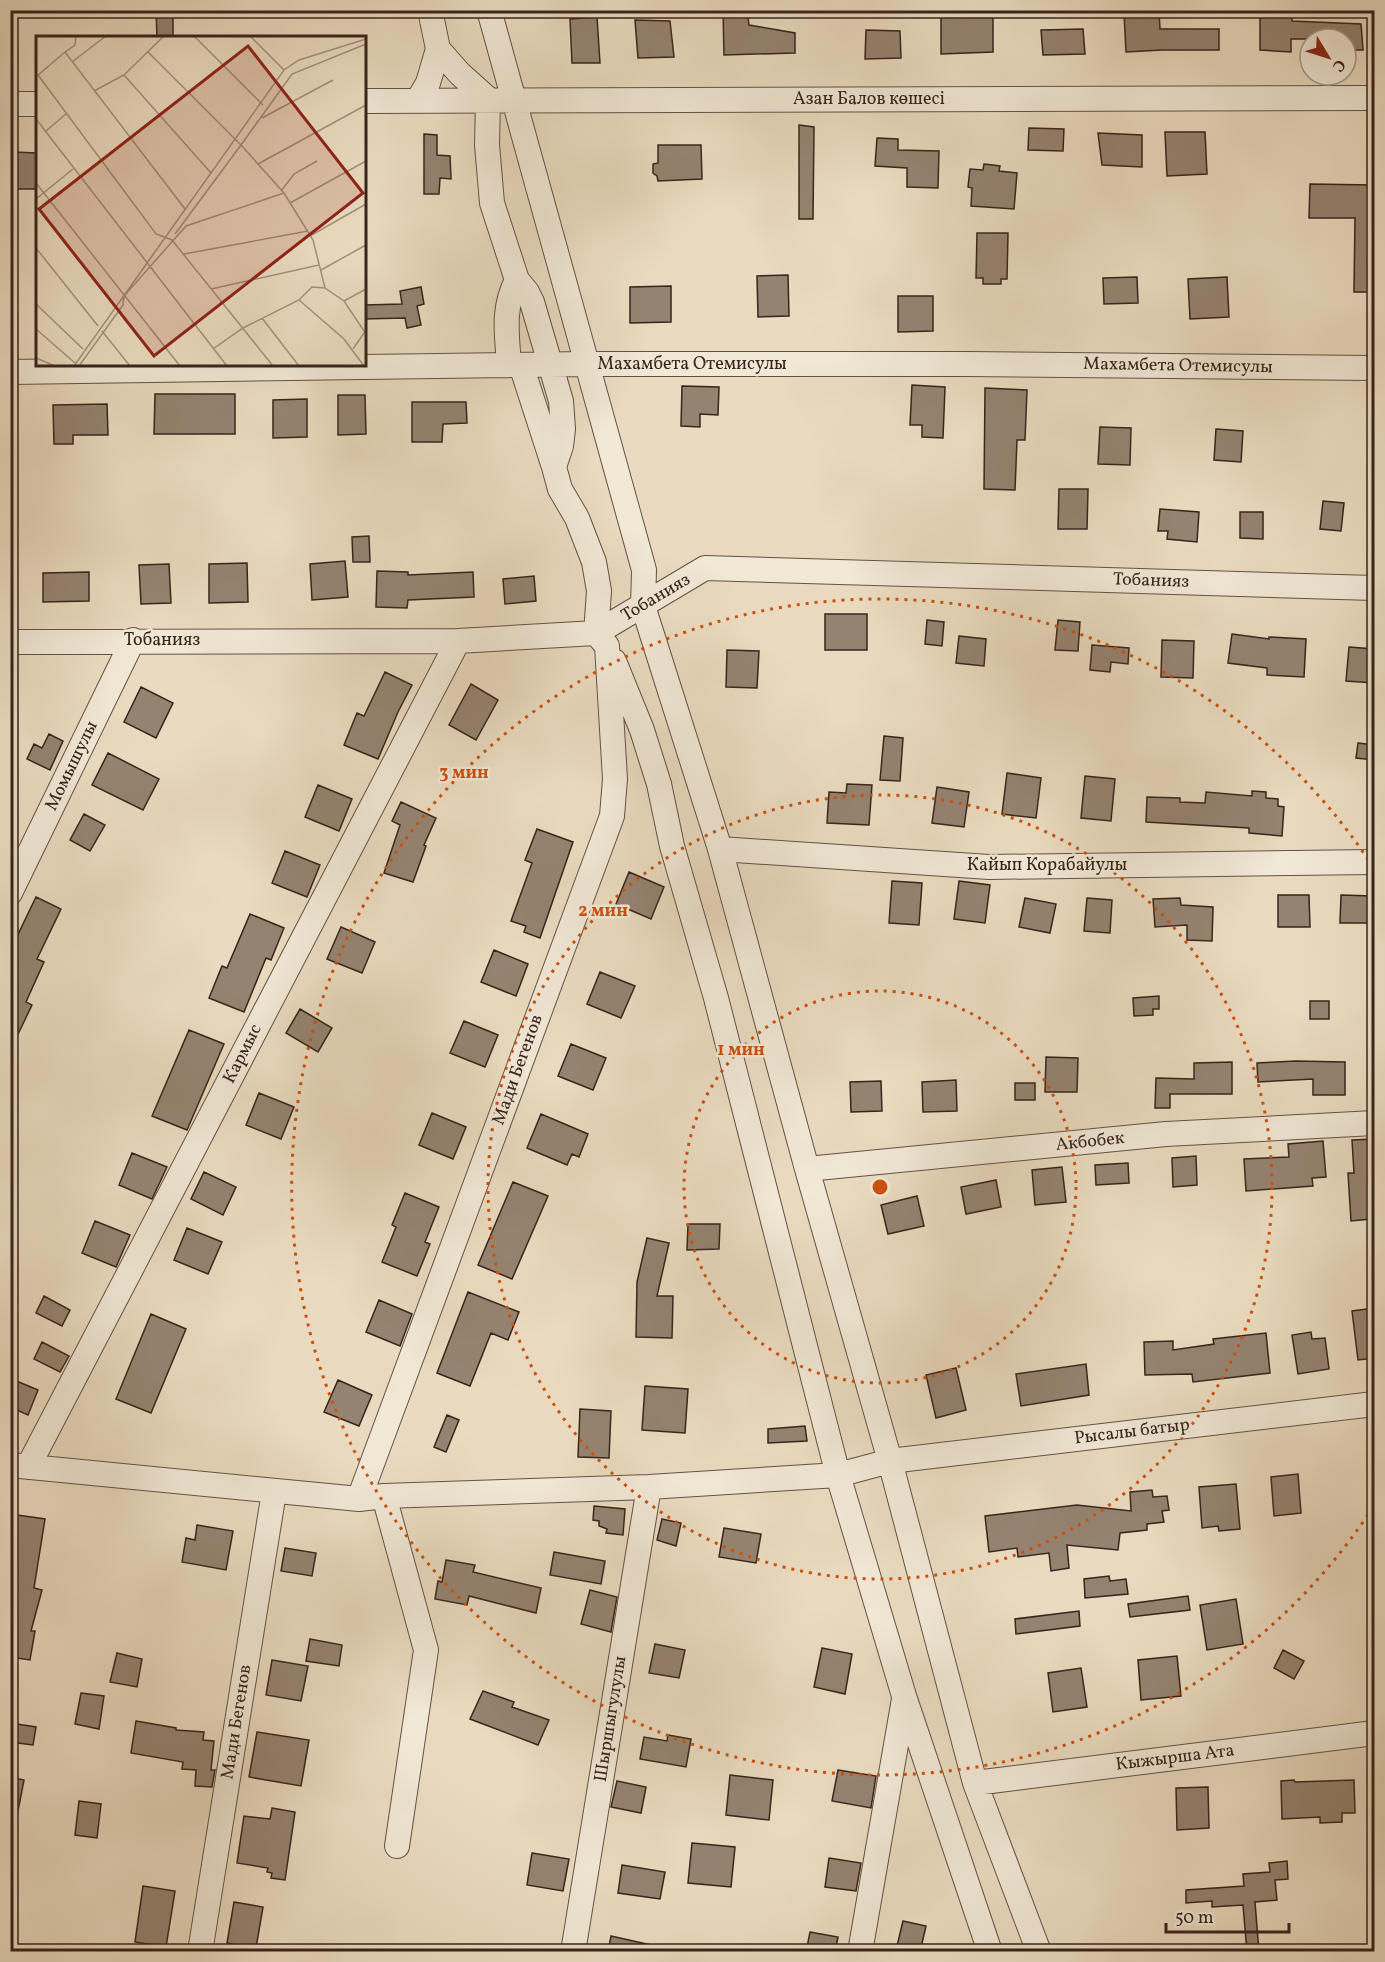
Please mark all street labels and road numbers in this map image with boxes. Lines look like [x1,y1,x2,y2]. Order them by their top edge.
street label: Азан Балов көшесі [793,87,945,112]
street label: Махамбета Отемисулы [597,352,787,377]
street label: Махамбета Отемисулы [1083,352,1273,380]
street label: Тобанияз [1112,567,1190,595]
street label: Тобанияз [617,568,695,628]
street label: Тобанияз [124,628,200,653]
street label: Момышулы [39,717,105,815]
street label: Кайып Корабайулы [967,853,1127,878]
street label: Мади Бегенов [486,1011,550,1129]
street label: Кармыс [217,1020,269,1088]
street label: Акбобек [1054,1126,1126,1158]
street label: Рысалы батыр [1073,1413,1191,1451]
street label: Шыршыгулулы [589,1654,633,1784]
street label: Мади Бегенов [216,1663,258,1781]
street label: Кыжырша Ата [1114,1738,1236,1778]

